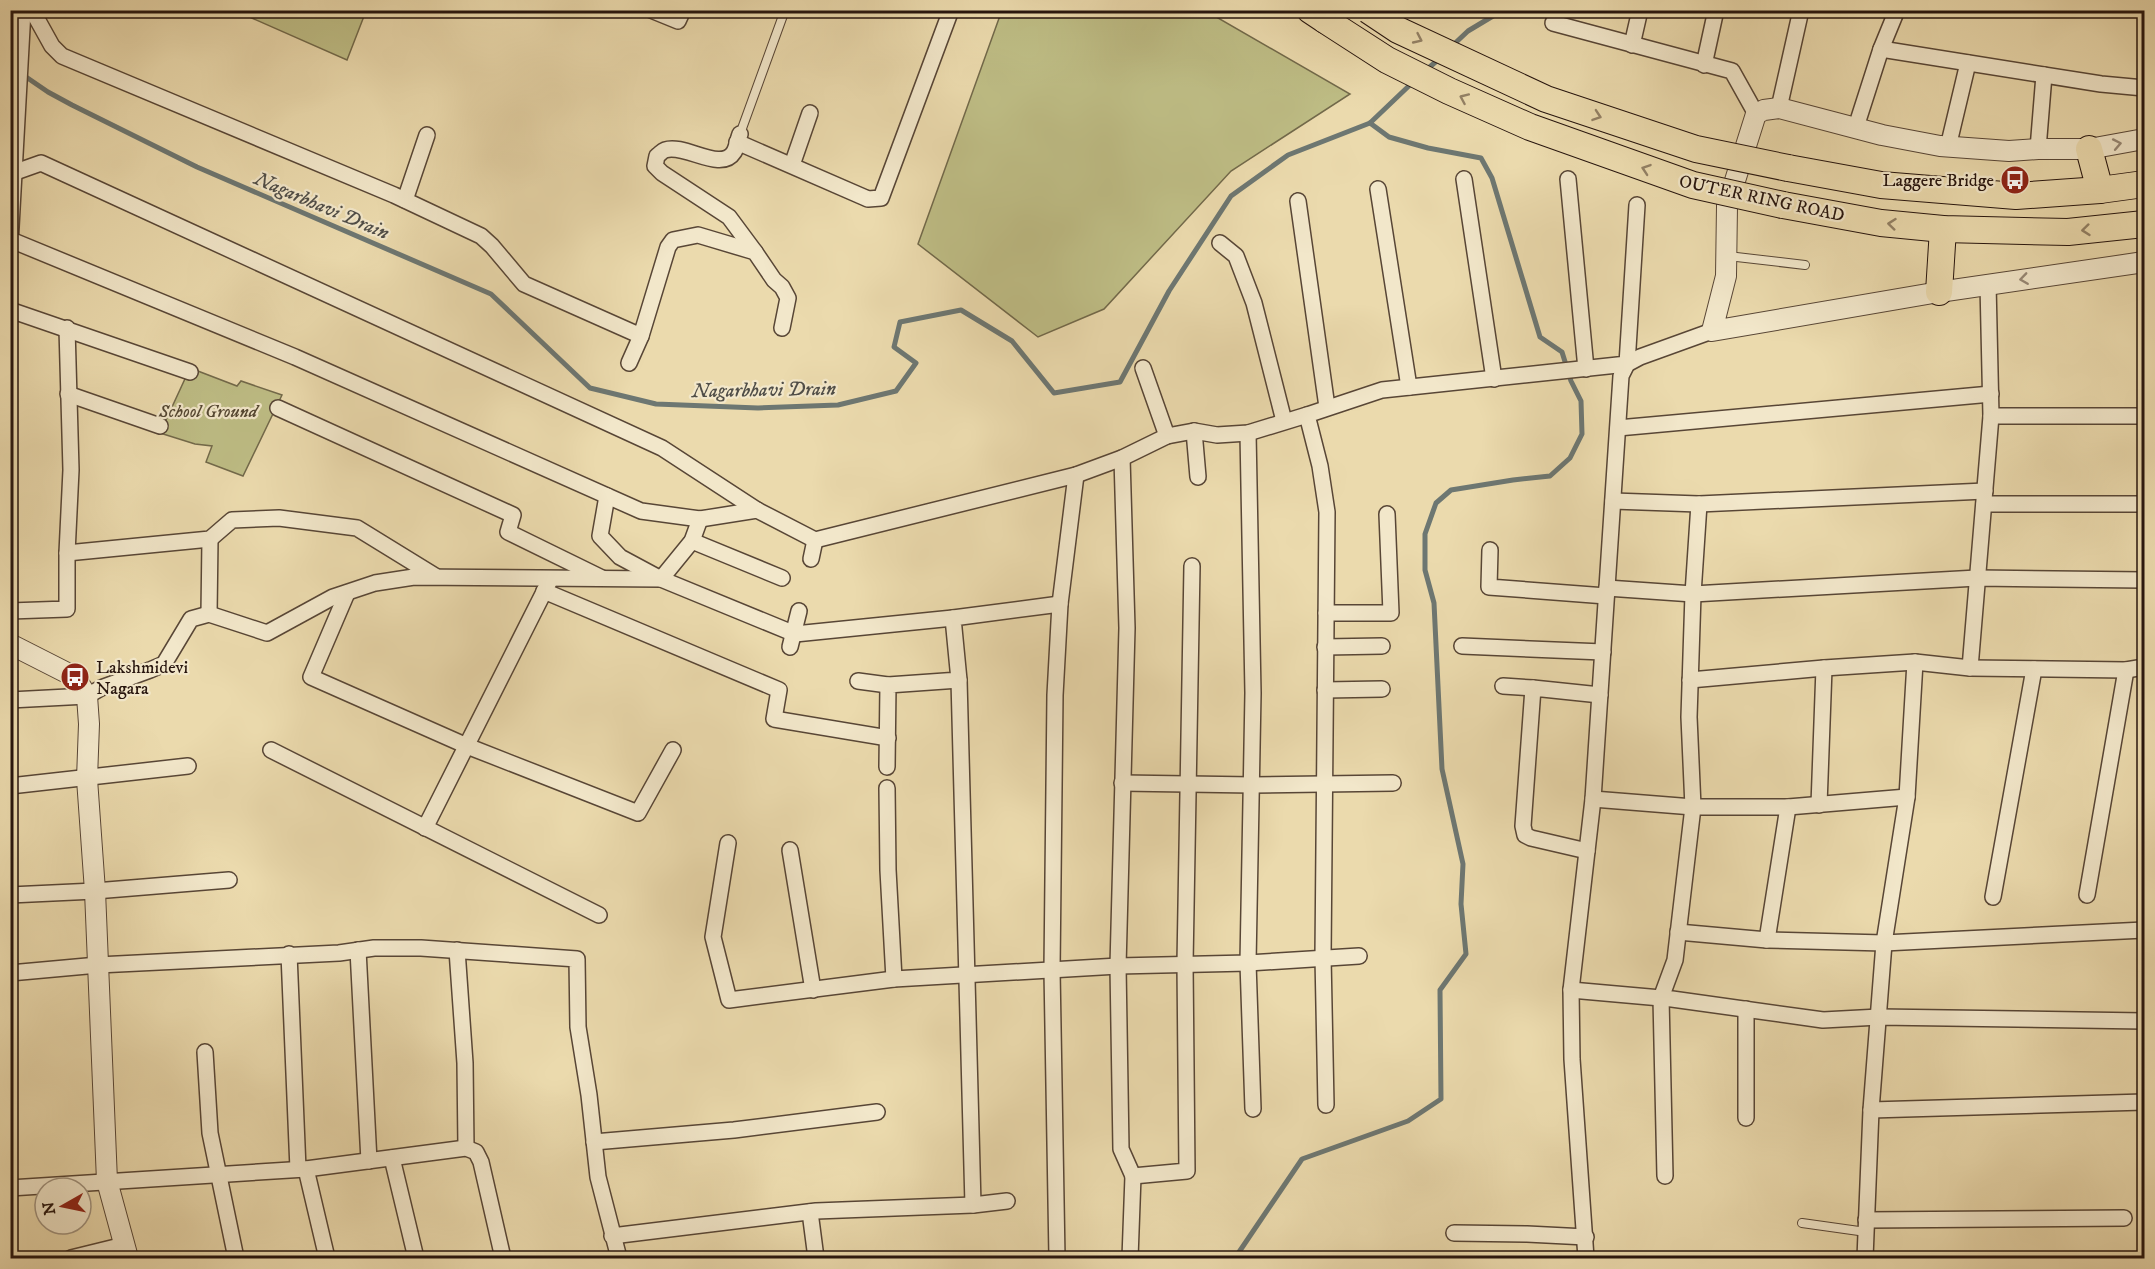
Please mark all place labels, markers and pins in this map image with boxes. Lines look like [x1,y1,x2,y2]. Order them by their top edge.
bus stop icon: Laggere Bridge [1999,164,2031,196]
place label: Laggere Bridge [1883,170,1994,192]
place label: Lakshmidevi Nagara [96,657,188,700]
bus stop icon: Lakshmidevi Nagara [59,661,91,693]

